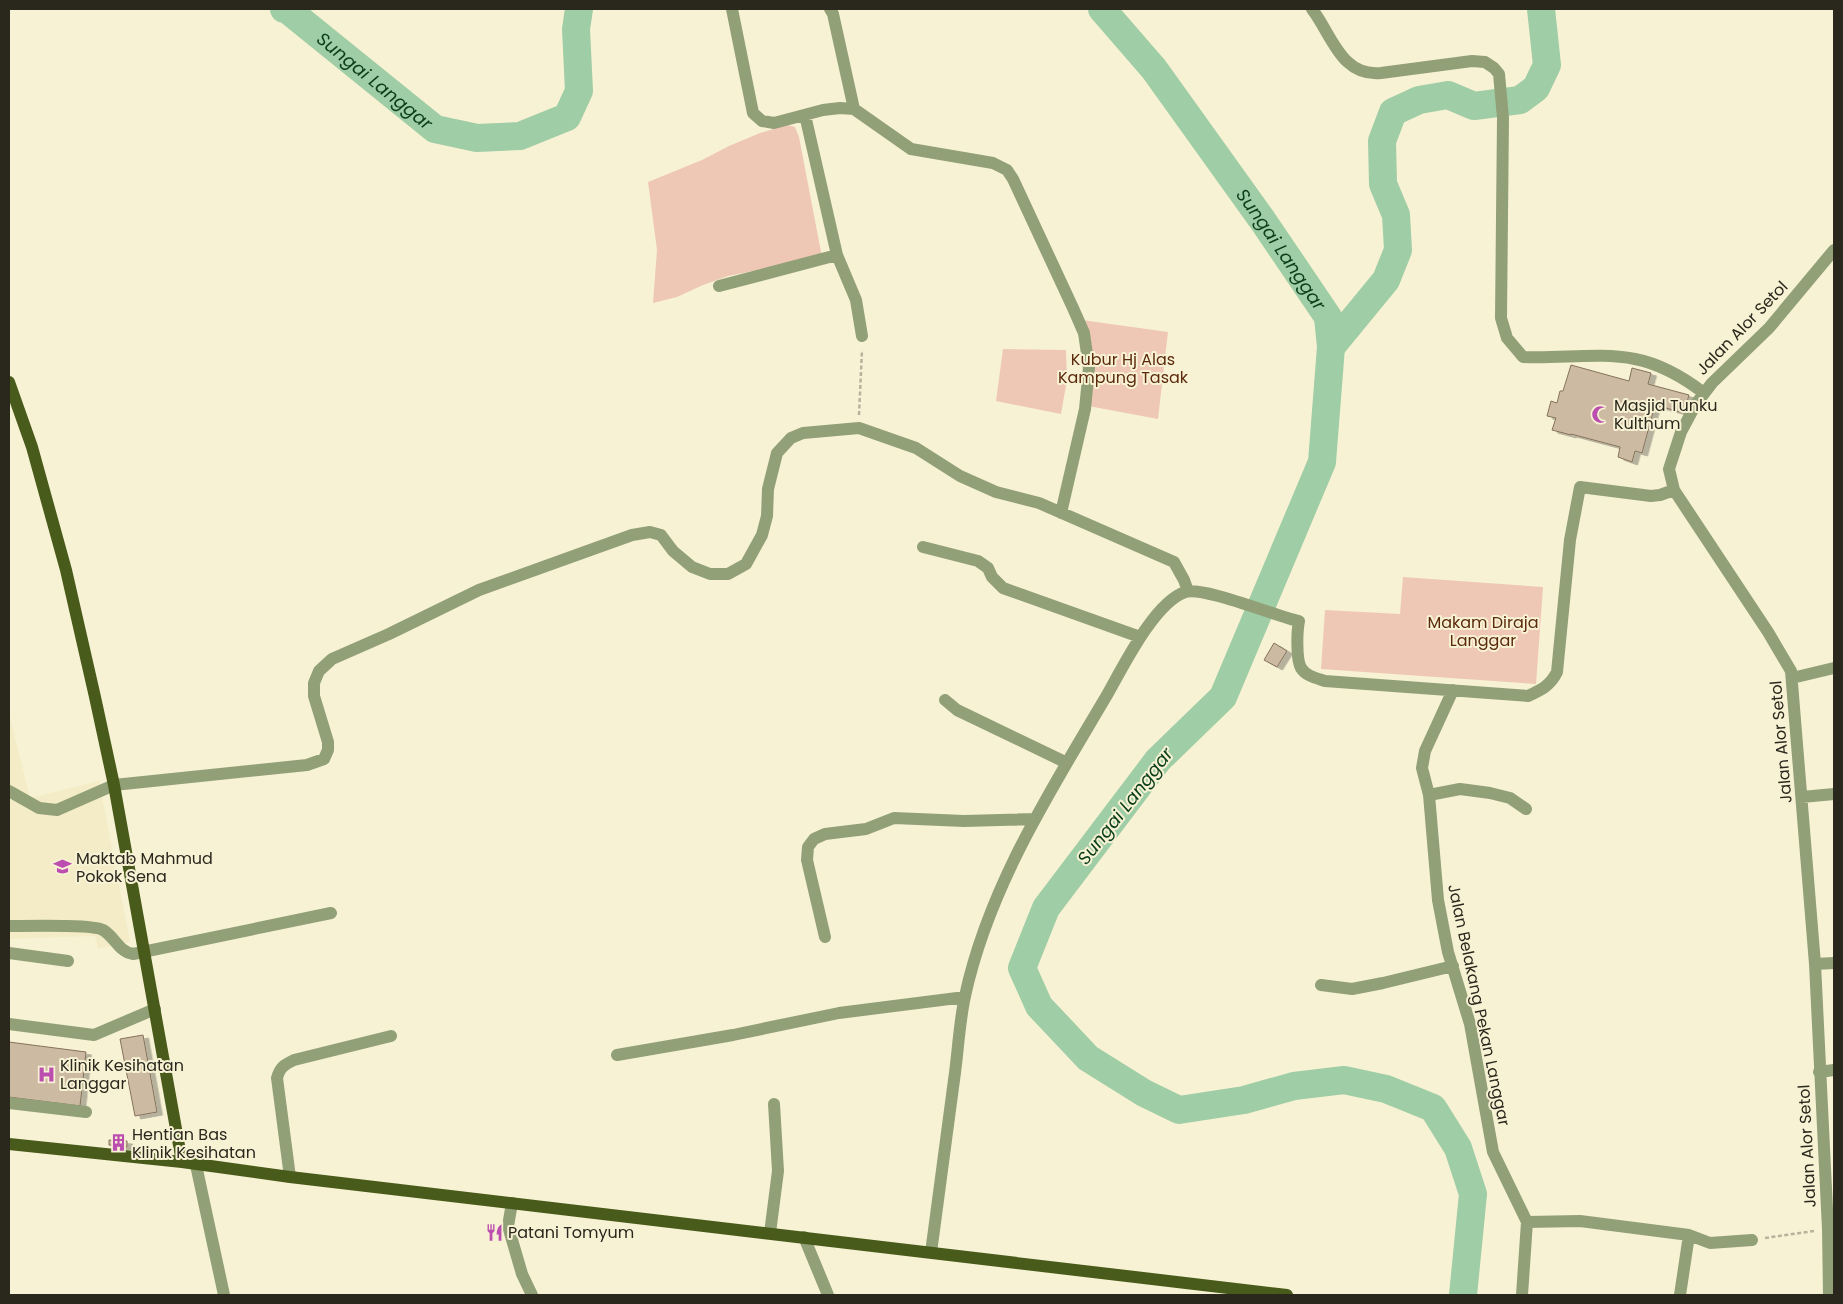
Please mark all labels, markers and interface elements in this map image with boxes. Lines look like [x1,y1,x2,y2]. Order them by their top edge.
water label: Sungai Langgar [312,26,439,136]
water label: Sungai Langgar [1231,183,1333,316]
street label: Jalan Alor Setol [1691,276,1793,380]
park label: Kubur Hj Alas Kampung Tasak [1058,348,1189,389]
place label: Masjid Tunku Kulthum [1614,394,1718,435]
mosque icon: Masjid Tunku Kulthum [1590,404,1610,424]
park label: Makam Diraja Langgar [1427,611,1539,652]
street label: Jalan Alor Setol [1764,680,1798,804]
water label: Sungai Langgar [1071,741,1179,870]
place label: Maktab Mahmud Pokok Sena [76,847,213,888]
school or university icon: Maktab Mahmud Pokok Sena [52,857,72,877]
street label: Jalan Belakang Pekan Langgar [1442,882,1516,1128]
place label: Klinik Kesihatan Langgar [60,1054,184,1095]
hospital icon: Klinik Kesihatan Langgar [36,1064,56,1084]
street label: Jalan Alor Setol [1792,1084,1822,1208]
place label: Hentian Bas Klinik Kesihatan [132,1123,256,1164]
building icon: Hentian Bas Klinik Kesihatan [108,1133,128,1153]
place label: Patani Tomyum [508,1221,634,1244]
restaurant icon: Patani Tomyum [484,1222,504,1242]

